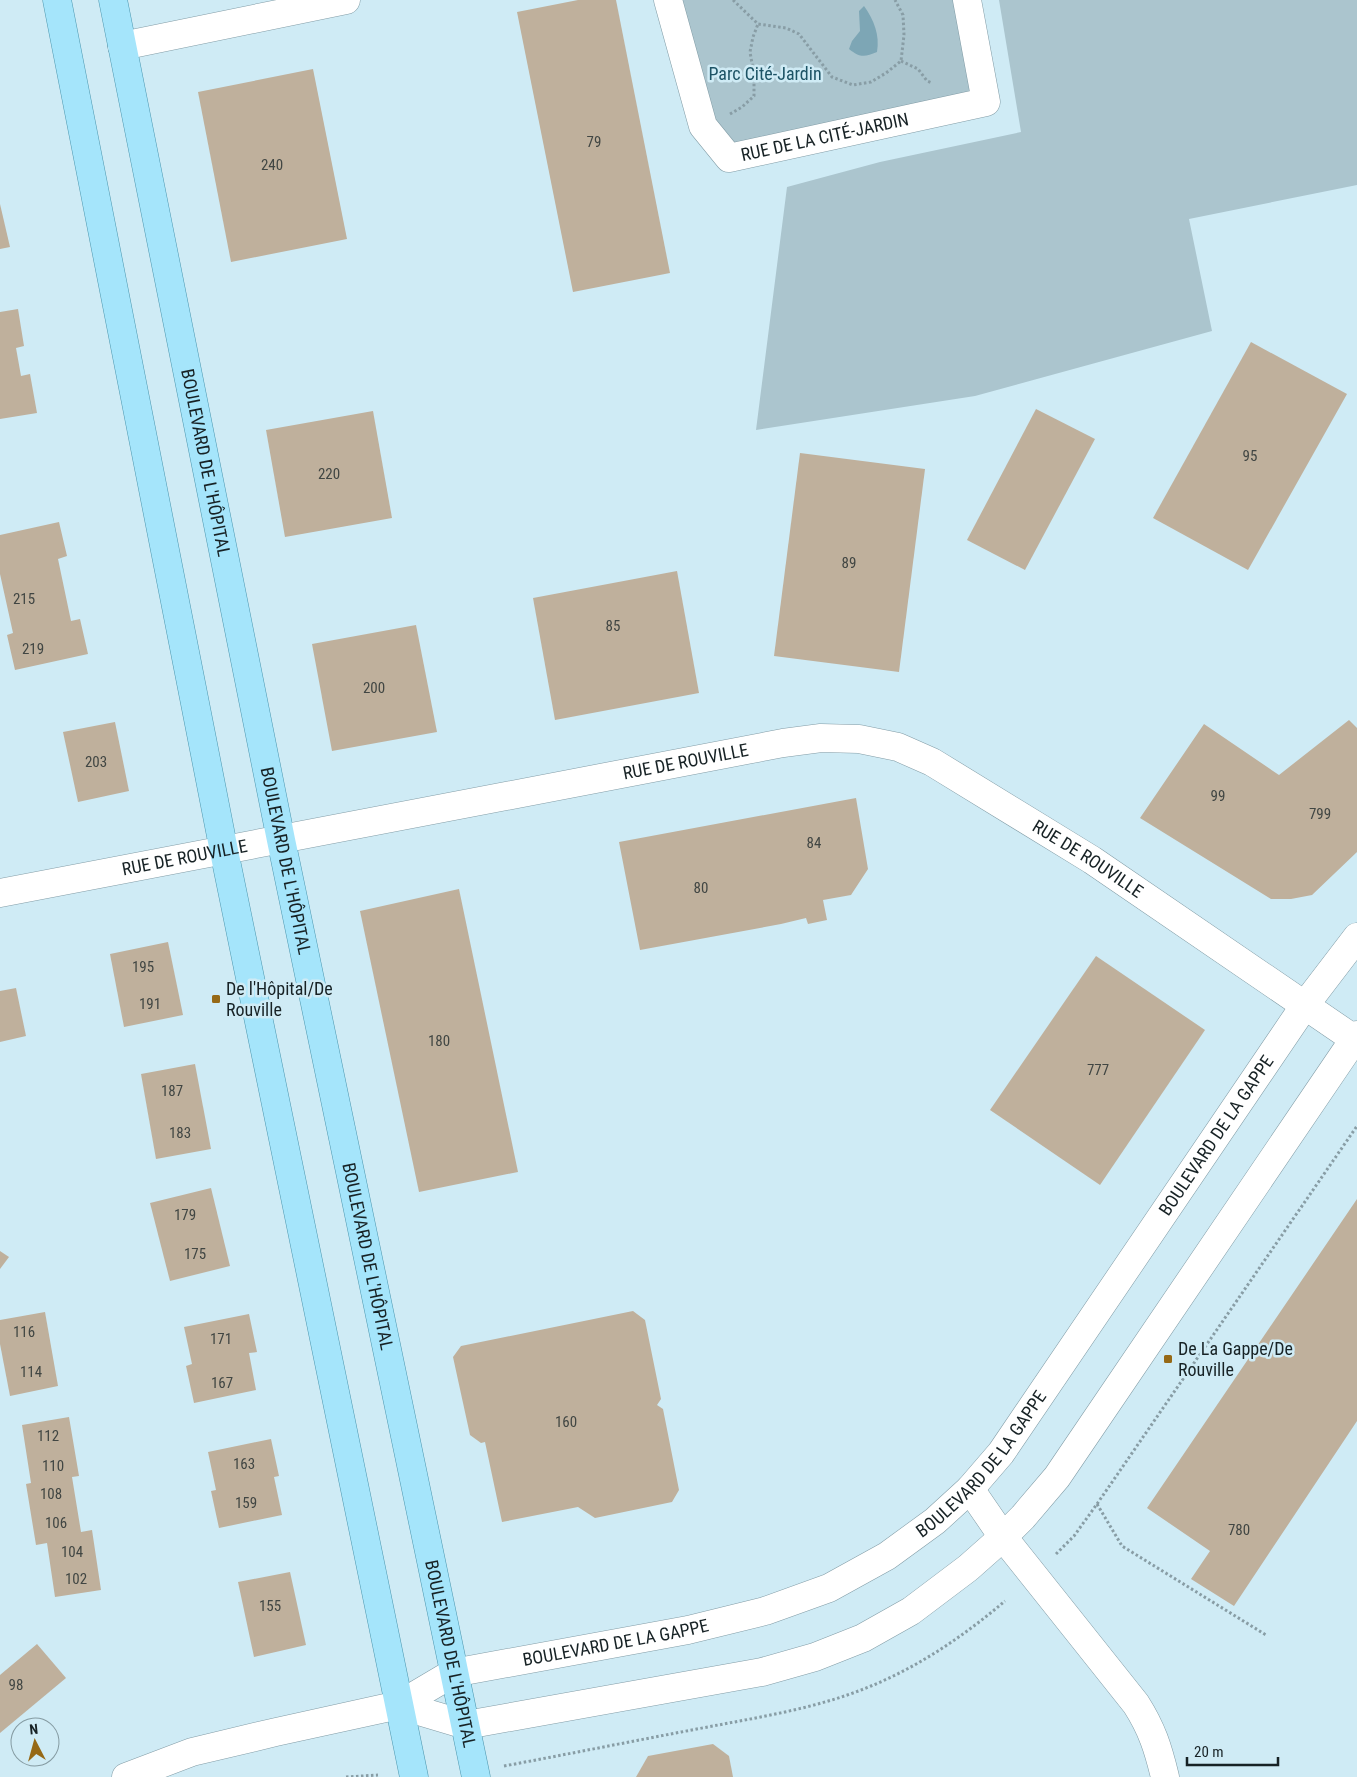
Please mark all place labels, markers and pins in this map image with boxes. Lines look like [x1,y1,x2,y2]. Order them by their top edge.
place label: De l'Hôpital/De Rouville [226,978,333,1020]
marker: De l'Hôpital/De Rouville [210,993,222,1005]
place label: De La Gappe/De Rouville [1178,1338,1293,1380]
marker: De La Gappe/De Rouville [1162,1353,1174,1365]

